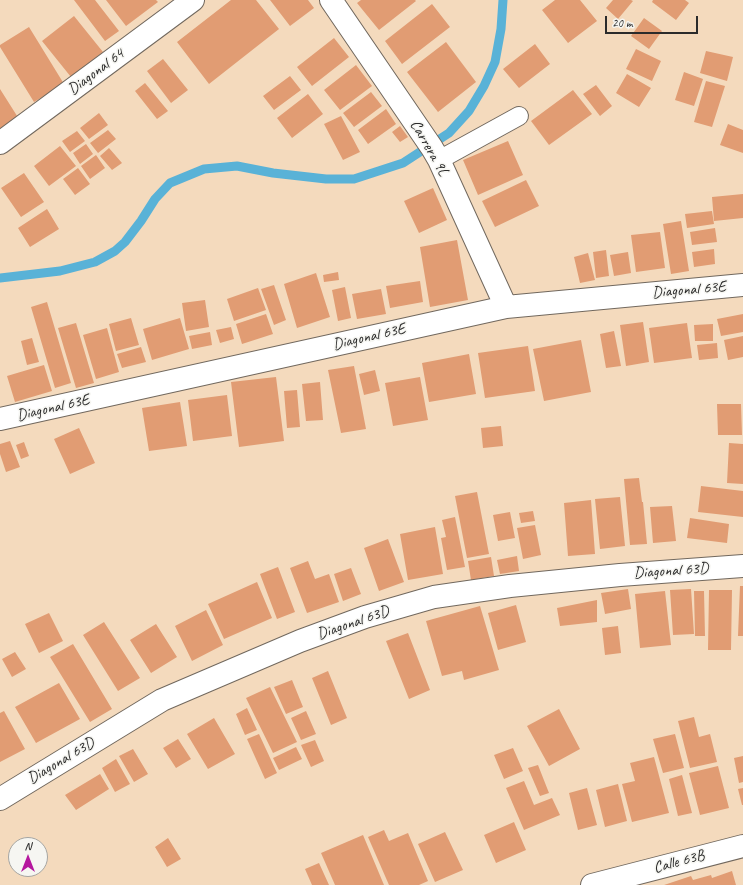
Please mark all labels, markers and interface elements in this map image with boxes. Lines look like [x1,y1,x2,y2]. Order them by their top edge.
scale bar [607,8,700,34]
text: 20 m [612,15,632,31]
street label: Diagonal 64 [64,45,128,99]
street label: Carrera 9L [405,117,453,179]
street label: Diagonal 63E [651,277,727,303]
street label: Diagonal 63E [331,319,407,355]
street label: Diagonal 63E [15,390,91,426]
street label: Diagonal 63D [633,559,709,583]
street label: Diagonal 63D [315,602,391,644]
street label: Diagonal 63D [24,734,98,788]
north arrow [8,837,48,877]
text: N [25,839,31,853]
street label: Calle 63B [652,846,706,878]

